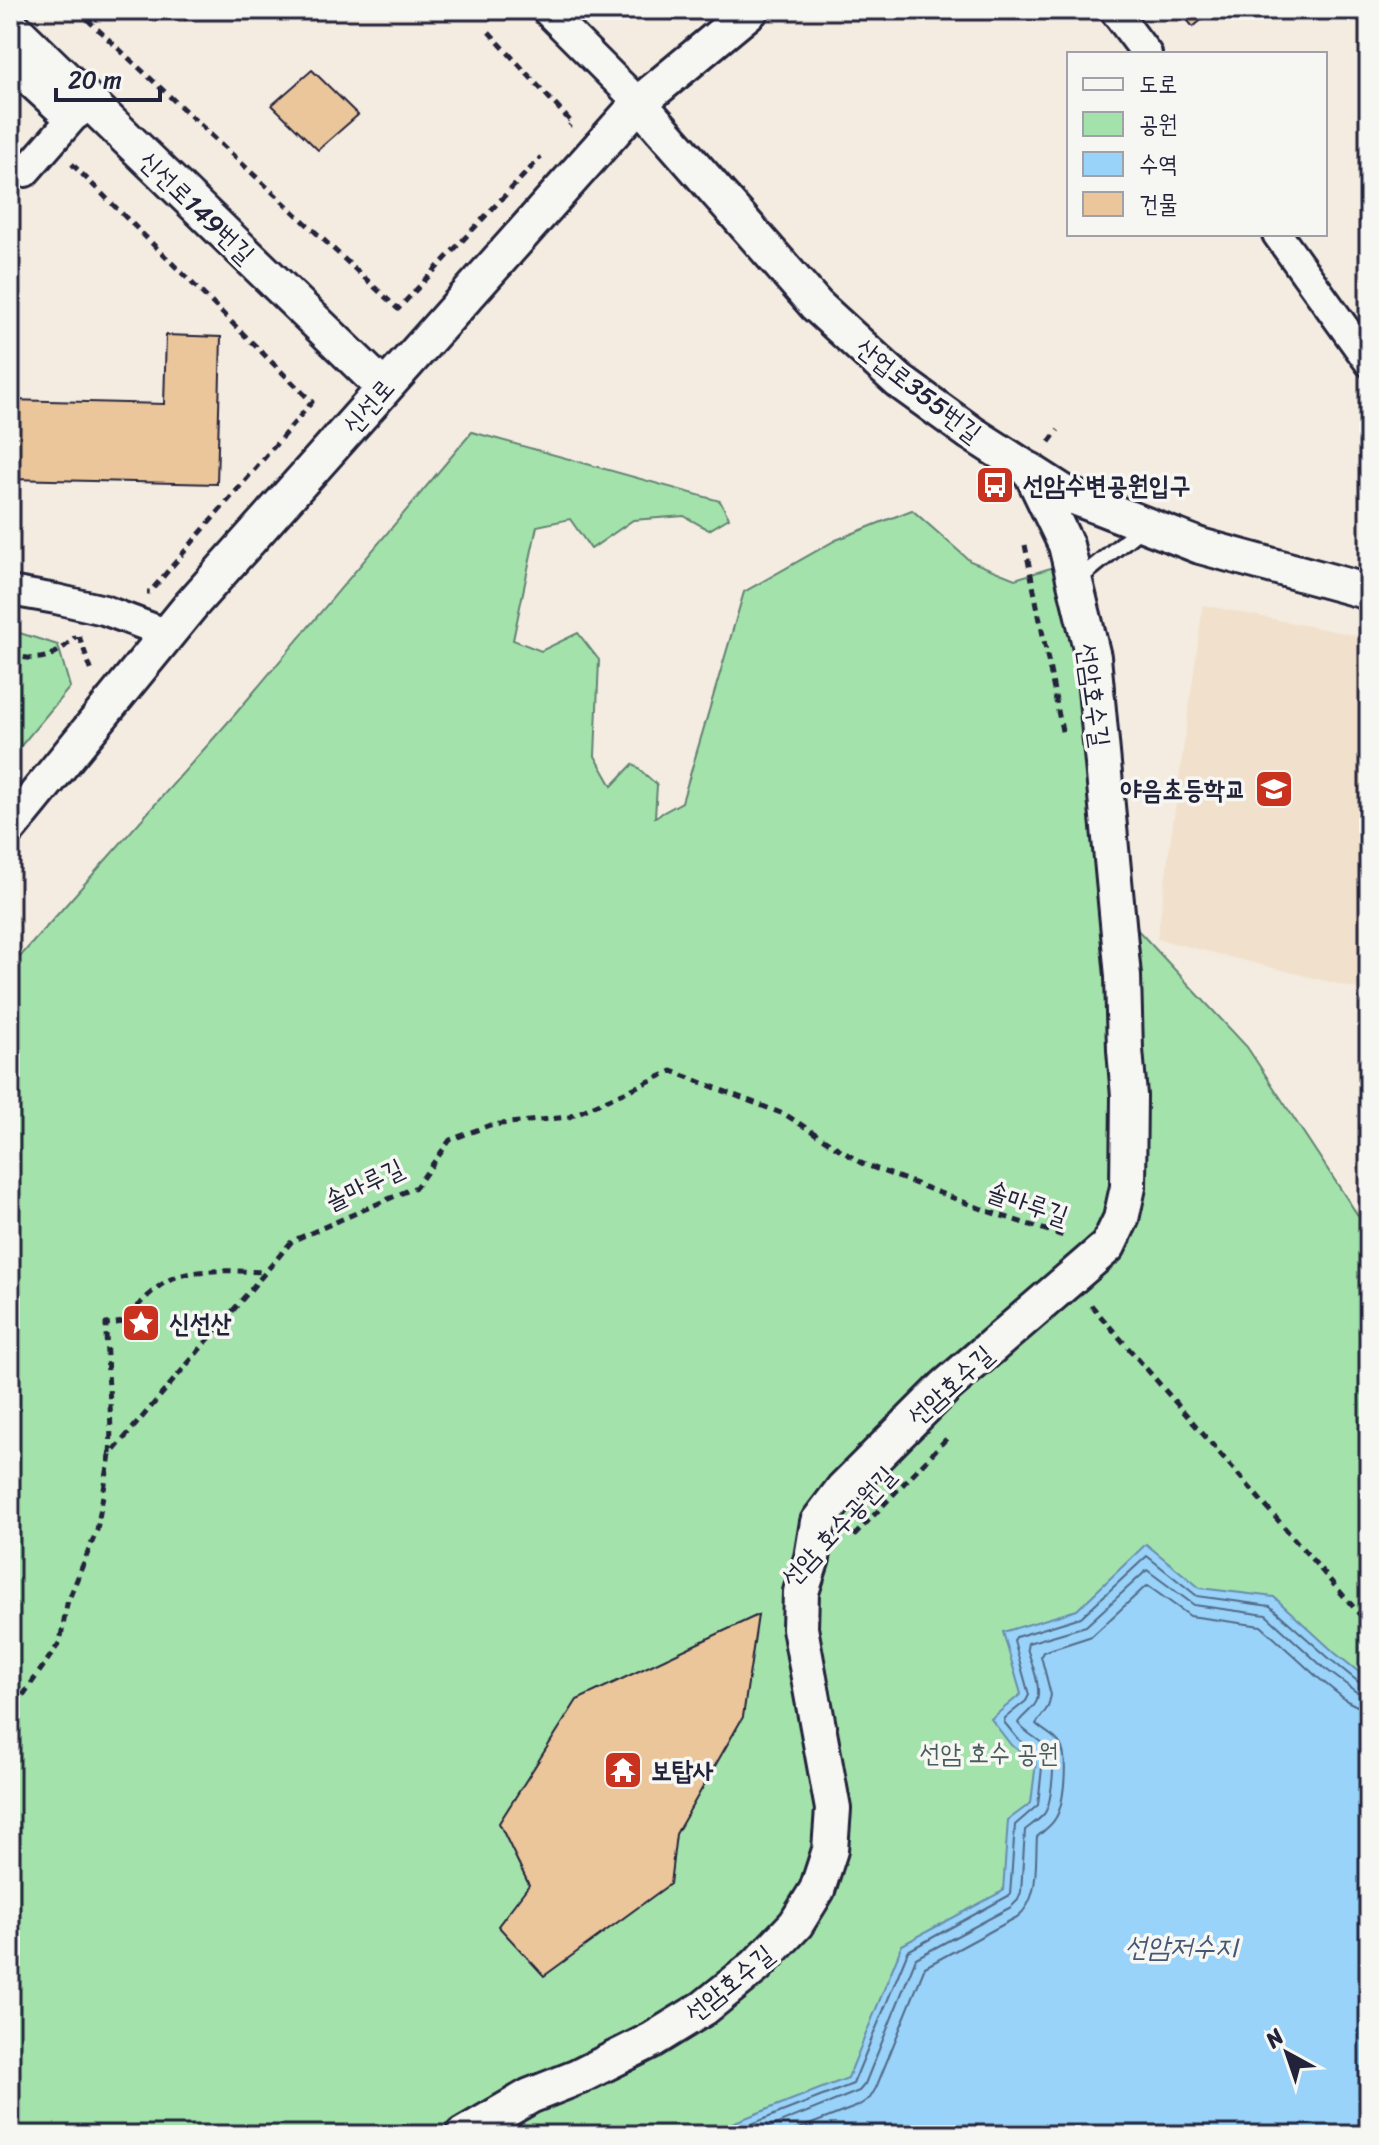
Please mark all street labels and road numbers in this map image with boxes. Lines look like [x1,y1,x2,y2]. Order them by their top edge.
street label: 신선로149번길 [128,139,266,275]
street label: 산업로355번길 [845,325,993,455]
street label: 신선로 [330,367,406,445]
street label: 선암호수길 [1064,640,1124,750]
street label: 솔마루길 [316,1145,412,1223]
street label: 솔마루길 [981,1168,1075,1238]
street label: 선암호수길 [896,1333,1004,1437]
street label: 선암 호수공원길 [769,1454,907,1598]
street label: 선암호수길 [674,1932,784,2034]

